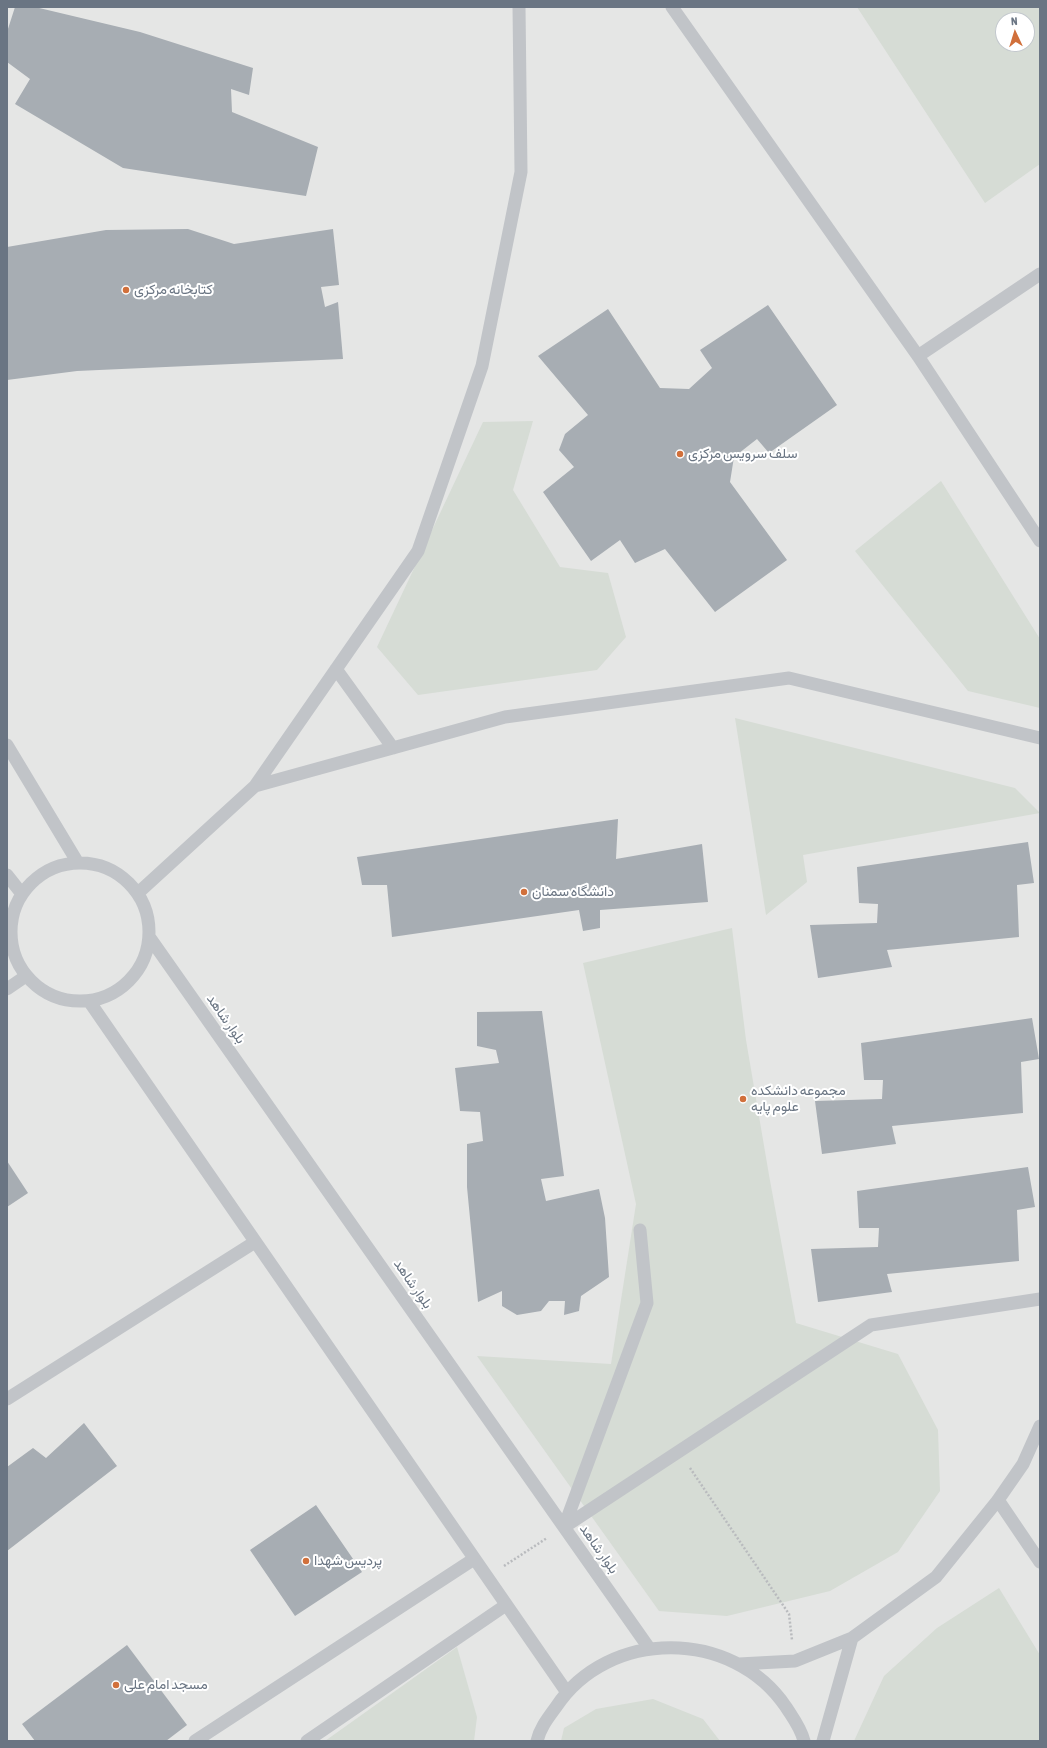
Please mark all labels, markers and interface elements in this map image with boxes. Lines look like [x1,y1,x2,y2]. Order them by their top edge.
north arrow [995,12,1035,52]
text: N [1011,15,1018,27]
place label: کتابخانه مرکزی [134,282,213,298]
marker: کتابخانه مرکزی [121,285,131,295]
place label: سلف سرویس مرکزی [688,446,798,462]
marker: سلف سرویس مرکزی [675,449,685,459]
place label: دانشگاه سمنان [532,884,614,900]
marker: دانشگاه سمنان [519,887,529,897]
street label: بلوار شاهد [203,991,249,1047]
place label: مجموعه دانشکده علوم پایه [751,1083,846,1116]
marker: مجموعه دانشکده علوم پایه [738,1094,748,1104]
street label: بلوار شاهد [390,1256,436,1312]
street label: بلوار شاهد [576,1521,622,1577]
place label: پردیس شهدا [314,1553,382,1569]
marker: پردیس شهدا [301,1556,311,1566]
place label: مسجد امام علی [124,1677,208,1693]
marker: مسجد امام علی [111,1680,121,1690]

